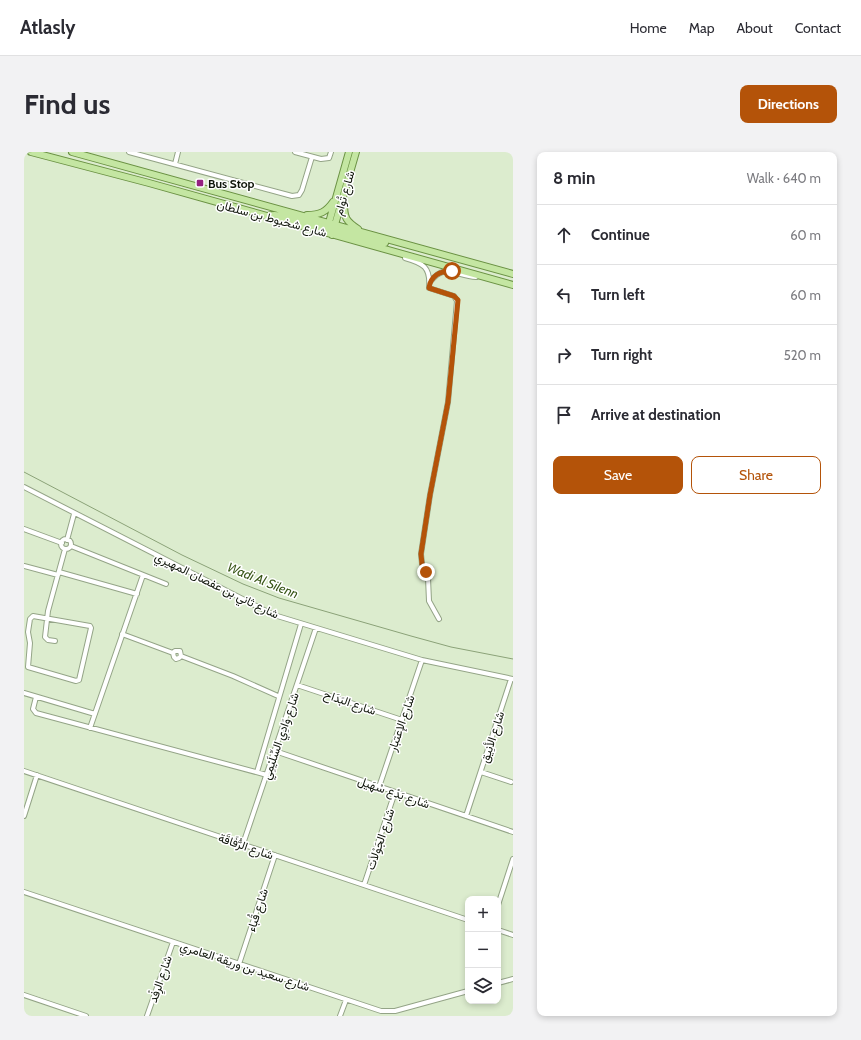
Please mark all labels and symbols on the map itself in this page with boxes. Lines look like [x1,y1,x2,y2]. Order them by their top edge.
street label: شارع تُوام [330,169,359,218]
place label: Bus Stop [208,176,255,191]
marker: Bus Stop [195,178,205,188]
street label: شارع شخبوط بن سلطان [215,196,329,242]
route start [443,262,461,280]
street label: شارع ثاني بن عفصان المهيري [151,548,282,624]
water label: Wadi Al Silenn [225,558,301,602]
route end [417,563,435,581]
street label: شارع البَدَاح [321,686,378,720]
street label: شارع وَادِي السِّلَيْمِي [258,690,305,783]
street label: شارع الإعتبار [384,693,419,755]
street label: شارع الأنِيق [477,709,509,765]
street label: شارع بَدْع سْهَيل [355,773,432,813]
street label: شارع الجَوْلاَت [363,806,399,872]
street label: شارع الرُّفَاقَة [216,830,275,864]
street label: شارع قُباء [242,886,273,934]
street label: شارع سعيد بن وريقة العامري [177,938,312,997]
street label: شارع الرِفْد [144,953,177,1005]

